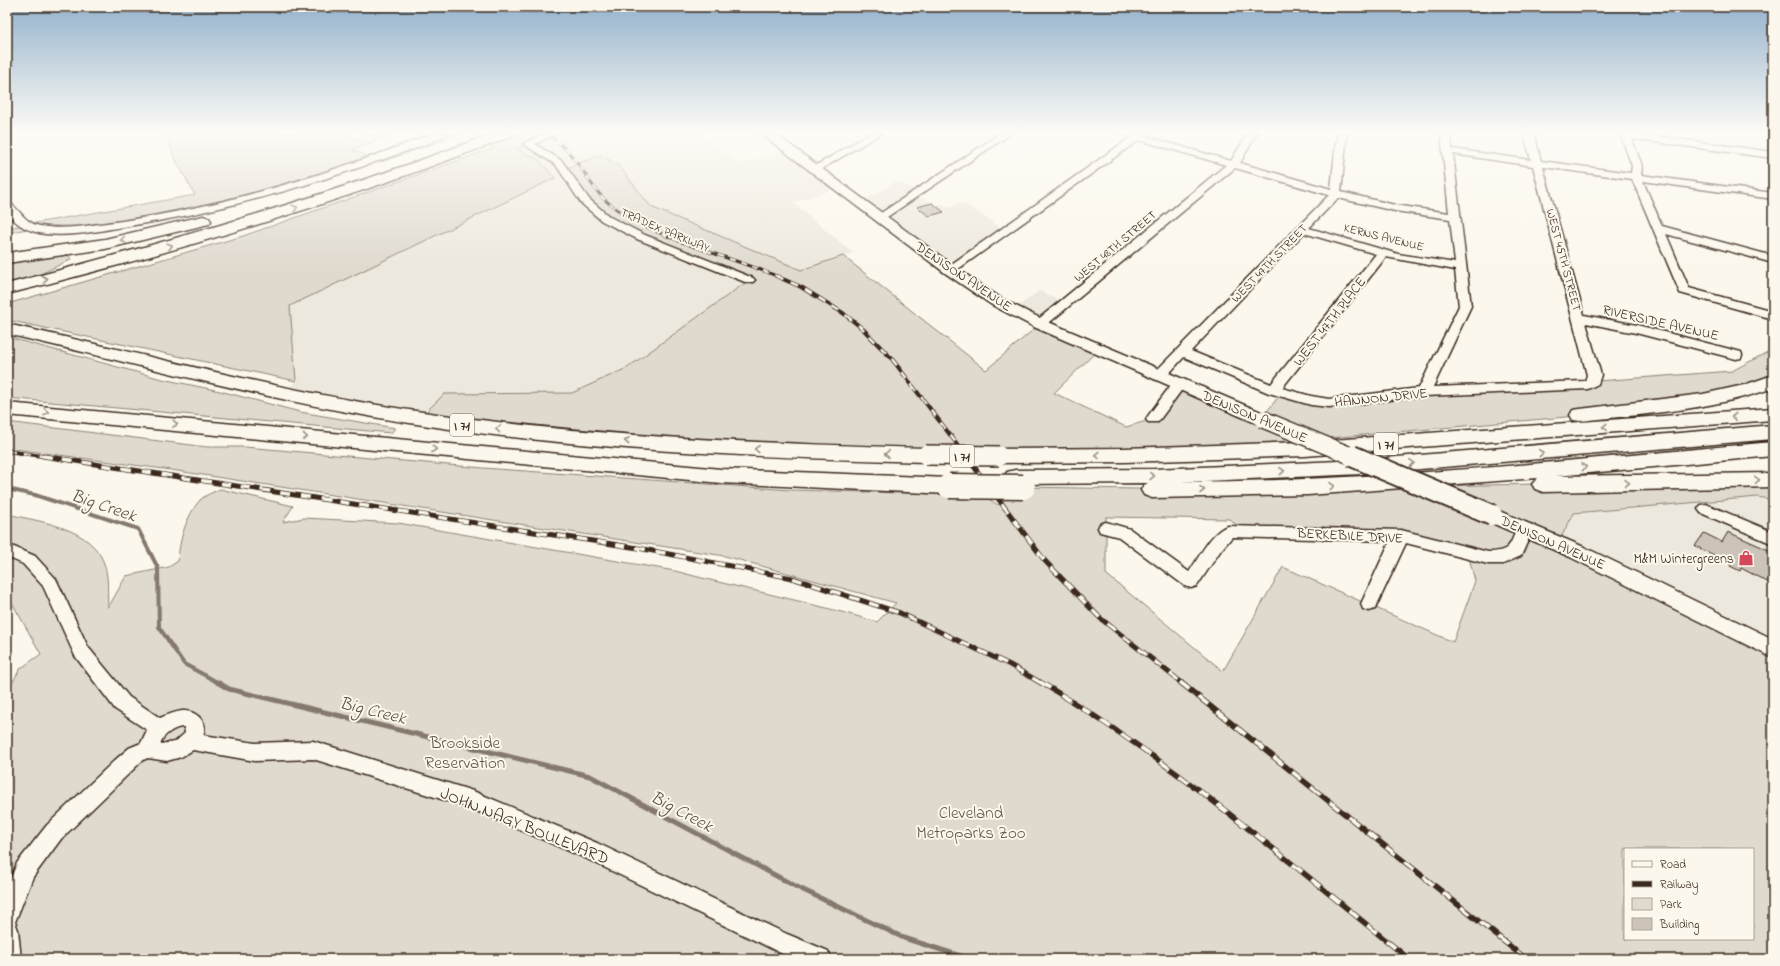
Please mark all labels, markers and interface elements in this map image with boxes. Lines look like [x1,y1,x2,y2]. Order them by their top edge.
street label: TRADEX PARKWAY [617,204,712,258]
one-way arrow [291,205,298,213]
street label: WEST 48TH STREET [1070,207,1161,287]
street label: WEST 45TH STREET [1541,207,1585,314]
street label: KERNS AVENUE [1342,219,1426,257]
street label: WEST 47TH STREET [1227,220,1312,307]
one-way arrow [120,235,127,243]
street label: DENISON AVENUE [910,236,1016,318]
one-way arrow [167,242,174,250]
street label: WEST 47TH PLACE [1289,273,1372,371]
one-way arrow [41,275,48,284]
street label: RIVERSIDE AVENUE [1600,300,1721,347]
street label: HANNON DRIVE [1334,383,1429,414]
street label: DENISON AVENUE [1197,385,1311,449]
one-way arrow [43,408,49,417]
one-way arrow [1731,413,1737,422]
road number: I 71 [450,414,474,436]
one-way arrow [172,420,178,429]
one-way arrow [1601,423,1608,432]
one-way arrow [494,425,501,434]
one-way arrow [302,432,308,441]
road number: I 71 [1374,433,1398,455]
one-way arrow [624,437,630,445]
one-way arrow [431,444,437,453]
one-way arrow [754,444,760,453]
road number: I 71 [950,445,974,467]
one-way arrow [1538,448,1544,457]
one-way arrow [884,450,890,458]
one-way arrow [1094,451,1100,459]
one-way arrow [1409,459,1415,468]
one-way arrow [1581,463,1587,472]
one-way arrow [1279,466,1285,475]
one-way arrow [1149,471,1155,480]
one-way arrow [1754,476,1760,484]
one-way arrow [1624,479,1630,487]
one-way arrow [1329,481,1335,490]
water label: Big Creek [67,484,141,531]
one-way arrow [1199,486,1205,494]
street label: DENISON AVENUE [1496,510,1608,576]
street label: BERKEBILE DRIVE [1295,523,1404,550]
place label: M&M Wintergreens [1634,549,1734,571]
shop icon: M&M Wintergreens [1737,549,1755,567]
water label: Big Creek [337,691,409,733]
park label: Brookside Reservation [425,731,505,776]
street label: JOHN NAGY BOULEVARD [436,781,613,872]
water label: Big Creek [645,785,718,841]
park label: Cleveland Metroparks Zoo [916,801,1026,846]
legend [1624,848,1754,940]
text: Road [1660,856,1686,874]
text: Railway [1660,876,1699,895]
text: Park [1660,896,1682,914]
text: Building [1659,916,1699,935]

